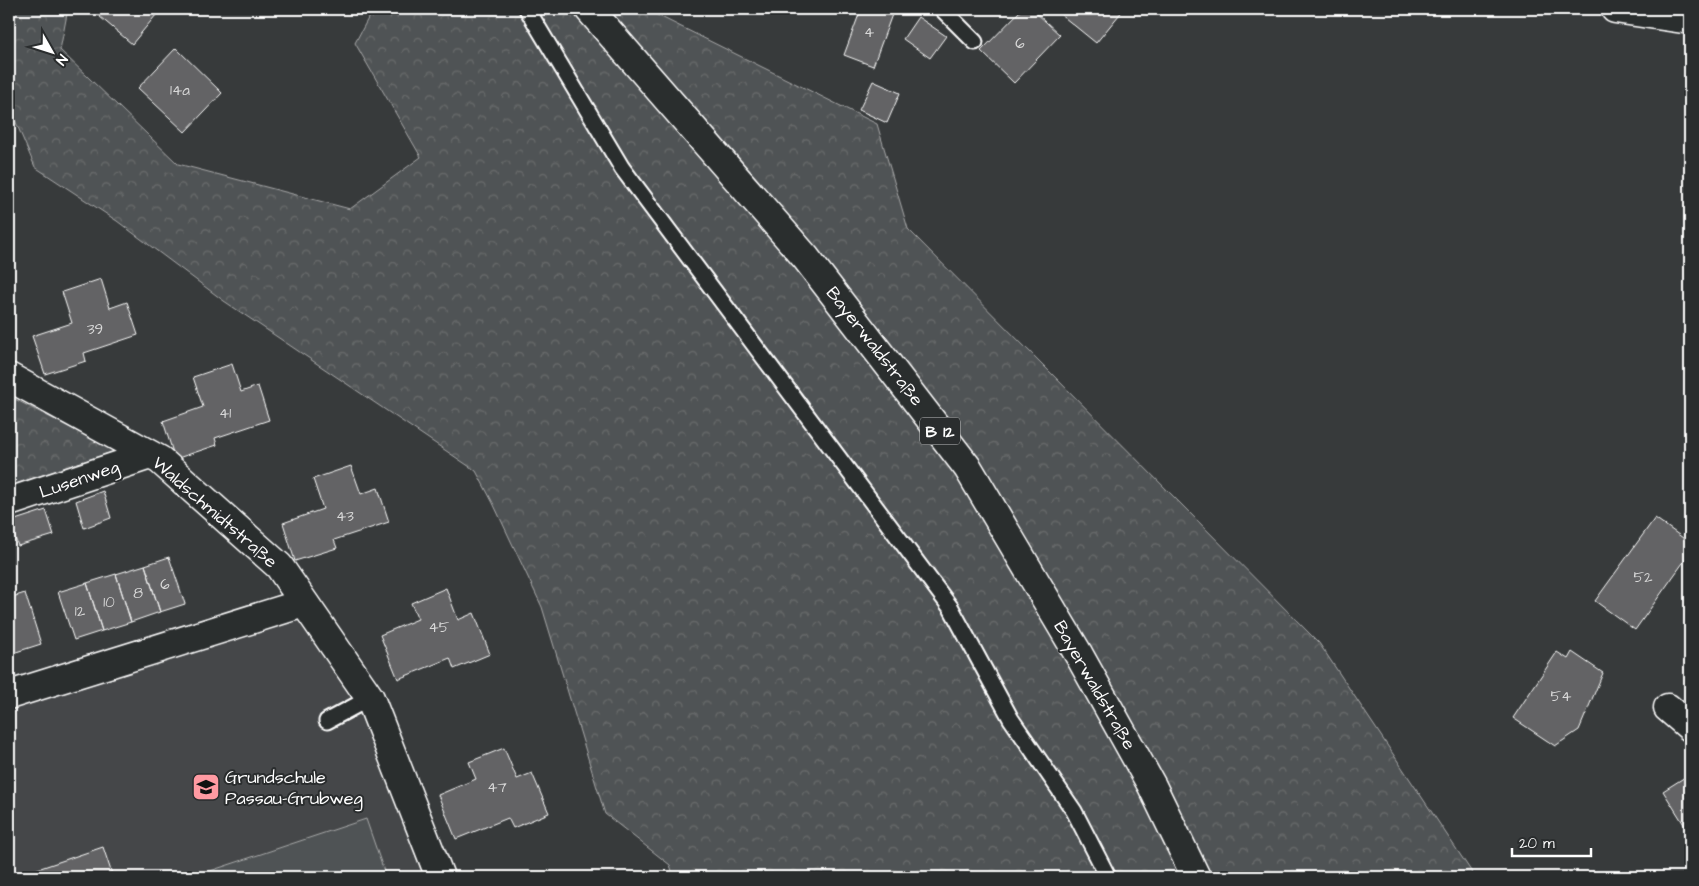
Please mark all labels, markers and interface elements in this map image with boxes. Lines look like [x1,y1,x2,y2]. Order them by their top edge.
house number: 4 [864,22,874,43]
north arrow [28,28,78,78]
house number: 6 [1015,33,1025,54]
text: N [51,50,72,69]
house number: 14a [170,80,190,101]
street label: Bayerwaldstraße [819,281,929,412]
house number: 39 [87,319,103,340]
house number: 41 [219,403,231,424]
road number: B 12 [920,418,960,444]
street label: Waldschmidtstraße [147,451,283,574]
street label: Lusenweg [36,454,123,506]
house number: 43 [336,506,354,527]
house number: 52 [1633,567,1653,588]
house number: 6 [160,574,170,595]
house number: 8 [133,583,143,604]
house number: 10 [103,592,115,613]
house number: 12 [75,601,86,622]
street label: Bayerwaldstraße [1047,616,1142,755]
house number: 45 [429,617,450,638]
house number: 54 [1551,686,1571,707]
place label: Grundschule Passau-Grubweg [225,765,363,812]
school or university icon: Grundschule Passau-Grubweg [191,772,221,802]
house number: 47 [487,777,507,798]
scale bar [1512,826,1590,858]
text: 20 m [1519,833,1555,854]

